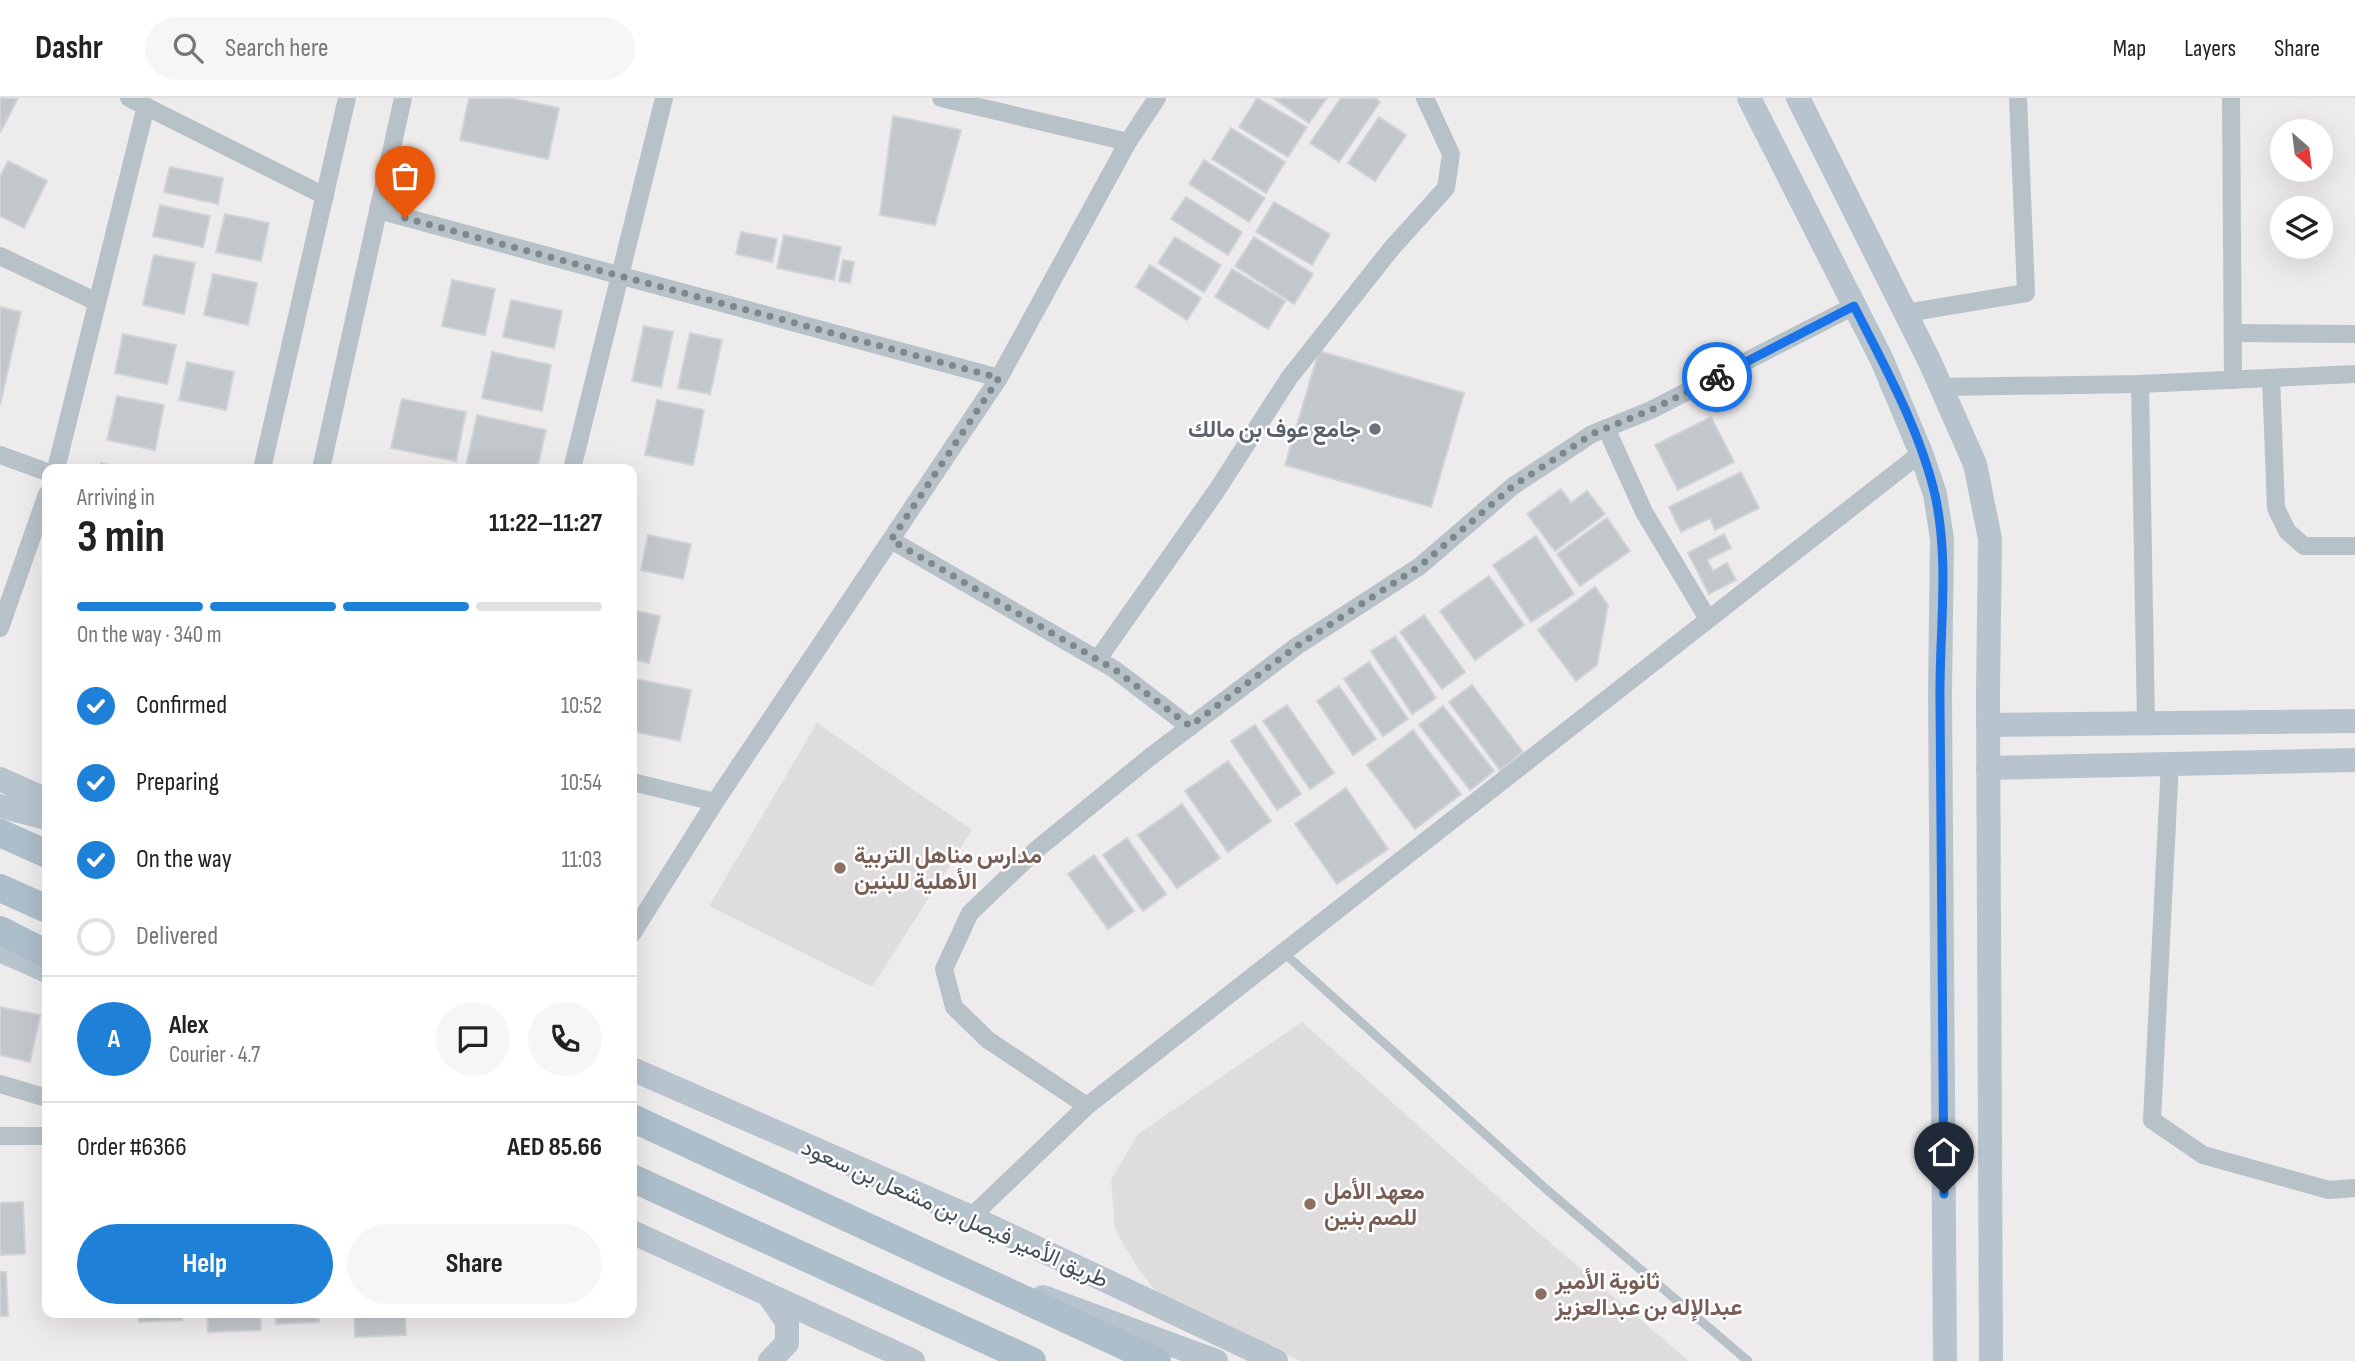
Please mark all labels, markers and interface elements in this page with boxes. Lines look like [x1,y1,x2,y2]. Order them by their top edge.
search box [145,17,635,80]
text: Dashr [35,28,103,68]
icon: search [169,29,207,67]
text: Search here [225,33,328,64]
text: Map [2113,34,2146,63]
text: Layers [2184,34,2236,63]
text: Share [2274,34,2320,63]
north arrow [2270,119,2333,182]
map controls [2270,119,2333,259]
pin [375,146,435,218]
icon: bag [386,157,424,195]
button: layers [2270,196,2333,259]
courier [1682,342,1752,412]
icon: bike [1698,358,1736,396]
place label: جامع عوف بن مالك [1188,416,1361,445]
marker: جامع عوف بن مالك [1367,421,1383,437]
text: Arriving in [77,484,155,512]
text: 11:22–11:27 [489,508,602,539]
text: 3 min [77,510,165,565]
text: On the way · 340 m [77,621,222,649]
icon: check [77,687,115,725]
text: Confirmed [136,690,227,721]
text: 10:52 [561,692,602,720]
icon: check [77,764,115,802]
text: Preparing [136,767,219,798]
text: 10:54 [561,769,602,797]
icon: check [77,841,115,879]
place label: مدارس مناهل التربية الأهلية للبنين [854,842,1042,896]
text: On the way [136,844,232,875]
text: 11:03 [562,846,602,874]
marker: مدارس مناهل التربية الأهلية للبنين [832,860,848,876]
text: Delivered [136,921,218,952]
button: chat [436,1002,510,1076]
button: phone [528,1002,602,1076]
text: Alex [169,1010,209,1041]
text: A [108,1024,120,1055]
text: Courier · 4.7 [169,1041,260,1069]
pin [1914,1122,1974,1194]
text: Order #6366 [77,1132,187,1163]
text: AED 85.66 [507,1132,602,1163]
street label: طريق الأمير فيصل بن مشعل بن سعود [797,1133,1112,1294]
icon: home [1925,1133,1963,1171]
place label: معهد الأمل للصم بنين [1324,1177,1425,1232]
marker: معهد الأمل للصم بنين [1302,1196,1318,1212]
button: Help [77,1224,333,1304]
button: Share [347,1224,602,1304]
place label: ثانوية الأمير عبدالإله بن عبدالعزيز [1554,1267,1743,1322]
marker: ثانوية الأمير عبدالإله بن عبدالعزيز [1533,1286,1549,1302]

